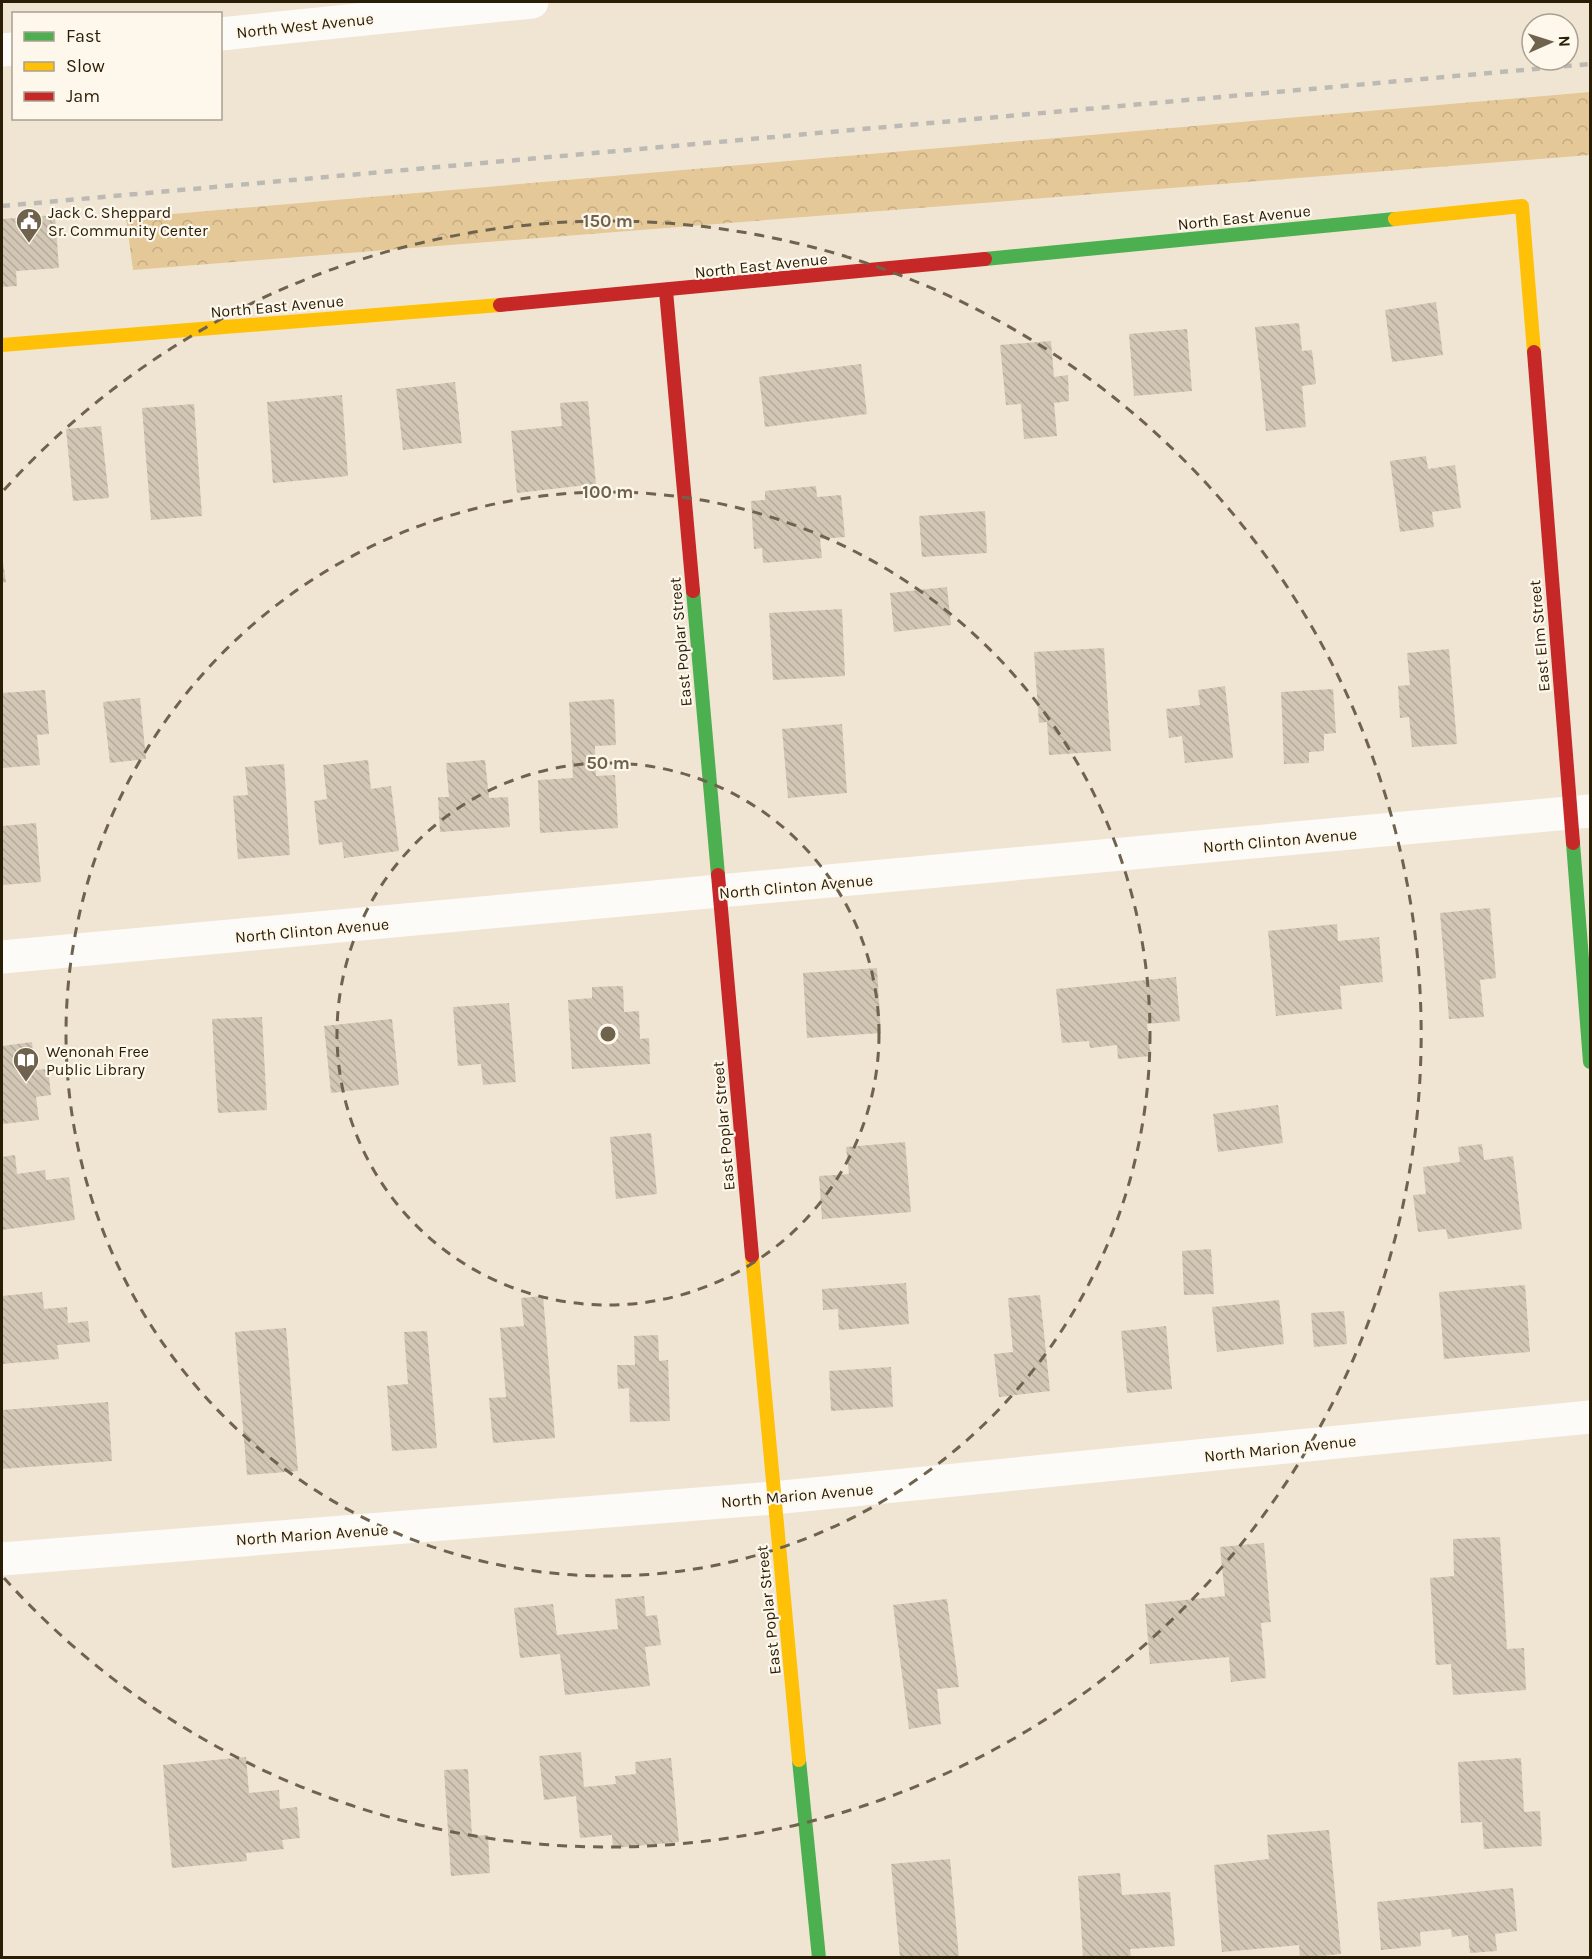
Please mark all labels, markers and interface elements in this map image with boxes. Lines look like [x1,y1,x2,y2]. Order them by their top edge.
street label: North West Avenue [236,9,375,42]
legend [12,12,222,120]
north arrow [1520,12,1580,72]
text: Fast [66,25,101,47]
text: N [1555,35,1574,47]
text: Slow [66,55,105,77]
text: Jam [66,85,100,107]
street label: North East Avenue [1177,201,1311,234]
place label: Jack C. Sheppard Sr. Community Center [48,203,208,240]
public building icon: Jack C. Sheppard Sr. Community Center [14,206,44,244]
text: 150 m [583,210,633,232]
street label: North East Avenue [694,249,828,282]
street label: North East Avenue [210,291,344,322]
text: 100 m [583,481,633,503]
street label: East Poplar Street [665,576,696,707]
street label: East Elm Street [1525,579,1554,693]
text: 50 m [586,752,630,774]
street label: North Clinton Avenue [1202,824,1358,857]
street label: North Clinton Avenue [718,870,874,903]
street label: North Clinton Avenue [234,914,390,947]
centre of rings [598,1024,618,1044]
place label: Wenonah Free Public Library [46,1042,149,1079]
library icon: Wenonah Free Public Library [11,1045,41,1083]
street label: East Poplar Street [708,1060,739,1191]
street label: North Marion Avenue [1203,1431,1357,1466]
street label: North Marion Avenue [720,1479,874,1512]
street label: North Marion Avenue [235,1520,389,1549]
street label: East Poplar Street [752,1544,785,1675]

